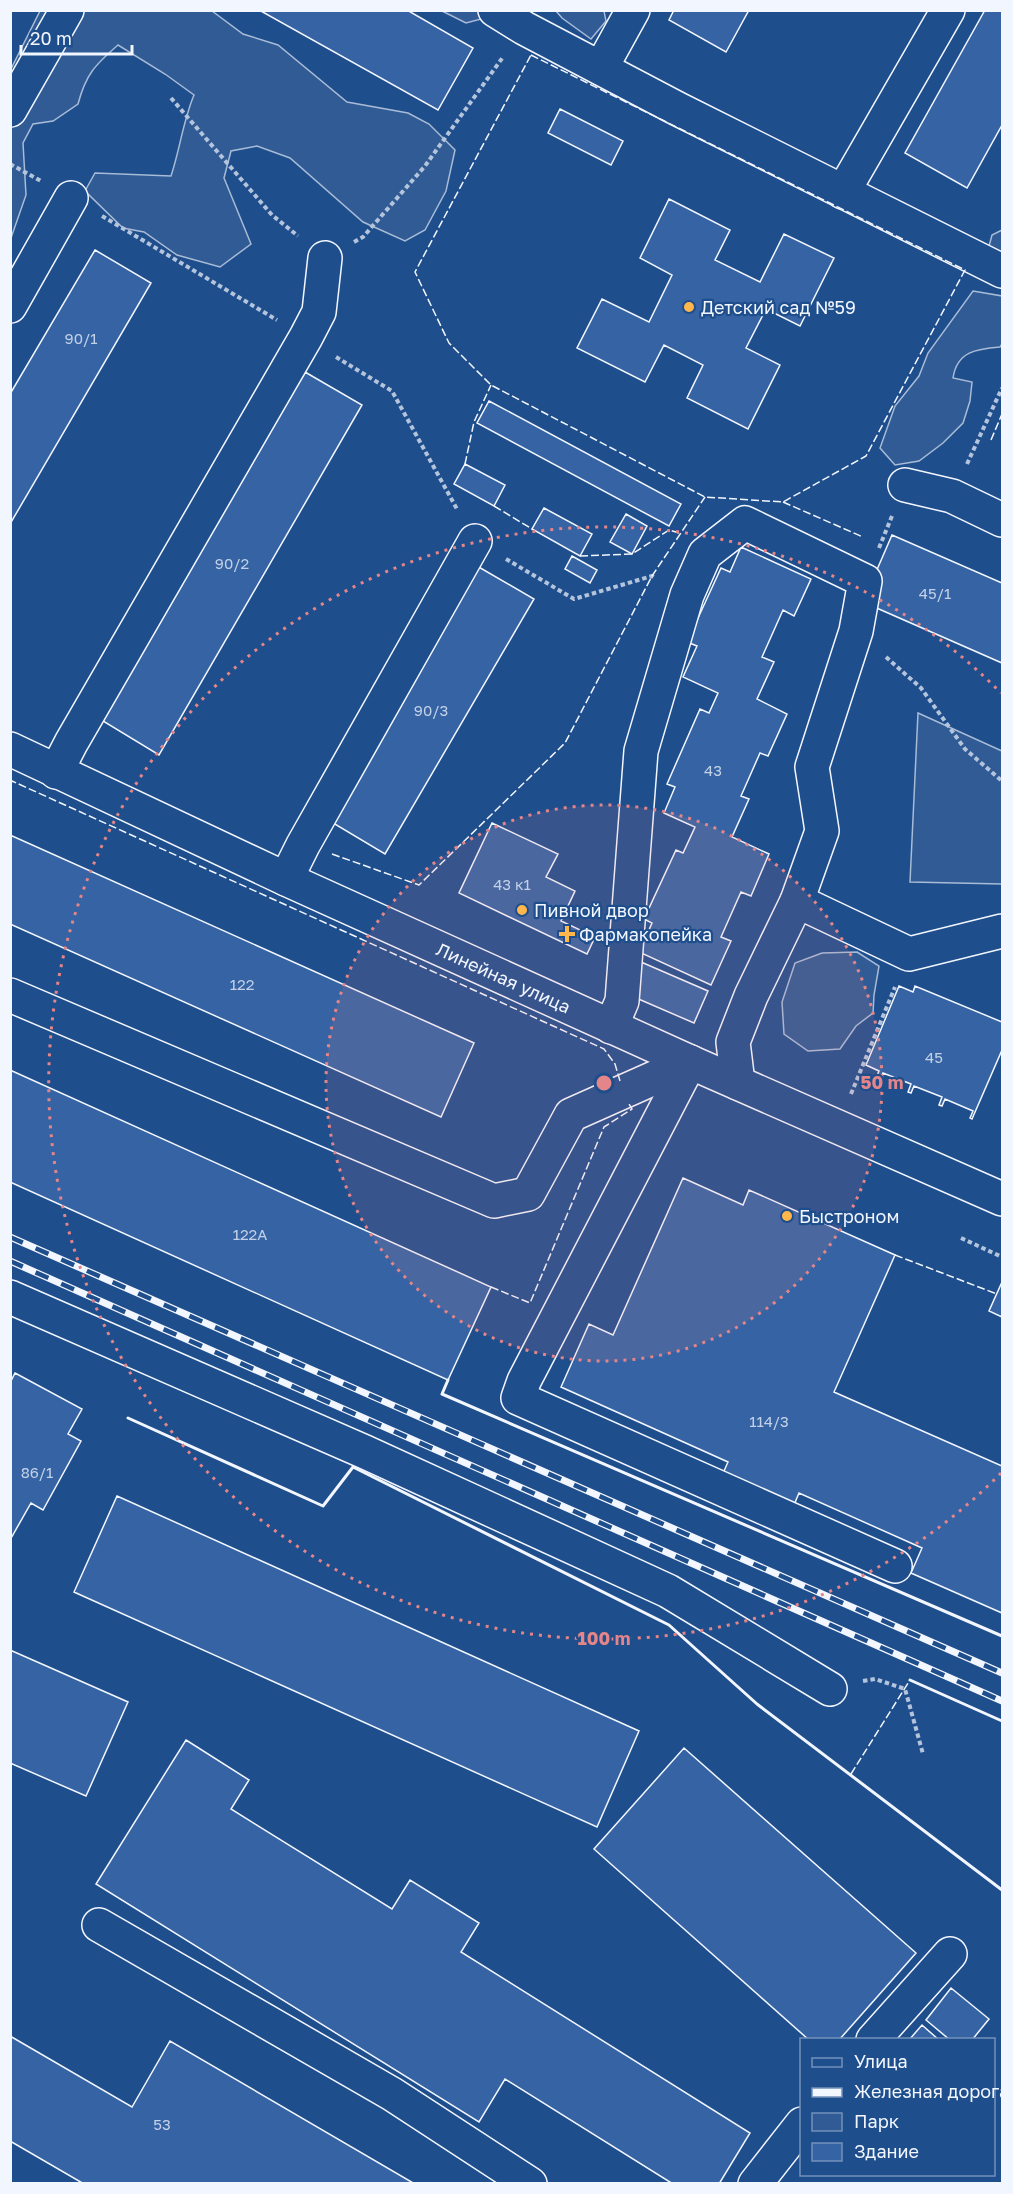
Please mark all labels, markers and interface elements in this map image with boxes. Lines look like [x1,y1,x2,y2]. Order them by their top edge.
scale bar [21,18,132,56]
text: 20 m [30,27,72,49]
place label: Детский сад №59 [701,296,856,318]
marker: Детский сад №59 [682,300,696,314]
house number: 90/1 [65,329,97,347]
house number: 90/2 [215,554,249,572]
house number: 45/1 [919,584,951,602]
house number: 90/3 [414,701,448,719]
house number: 43 [704,761,722,779]
house number: 43 к1 [493,875,531,893]
place label: Пивной двор [534,899,649,921]
marker: Пивной двор [515,903,529,917]
place label: Фармакопейка [579,923,712,945]
marker: Фармакопейка [560,927,574,941]
street label: Линейная улица [433,938,574,1018]
house number: 122 [230,975,254,993]
house number: 45 [925,1048,943,1066]
text: 50 m [861,1071,903,1093]
centre of rings [594,1073,614,1093]
place label: Быстроном [799,1205,899,1227]
marker: Быстроном [780,1209,794,1223]
house number: 122А [233,1225,267,1243]
house number: 114/3 [749,1412,789,1430]
house number: 86/1 [21,1463,53,1481]
text: 100 m [578,1627,630,1649]
legend [800,2038,995,2176]
text: Улица [854,2050,908,2072]
text: Железная дорога [854,2080,1009,2102]
text: Парк [854,2110,899,2132]
house number: 53 [153,2115,171,2133]
text: Здание [854,2140,919,2162]

